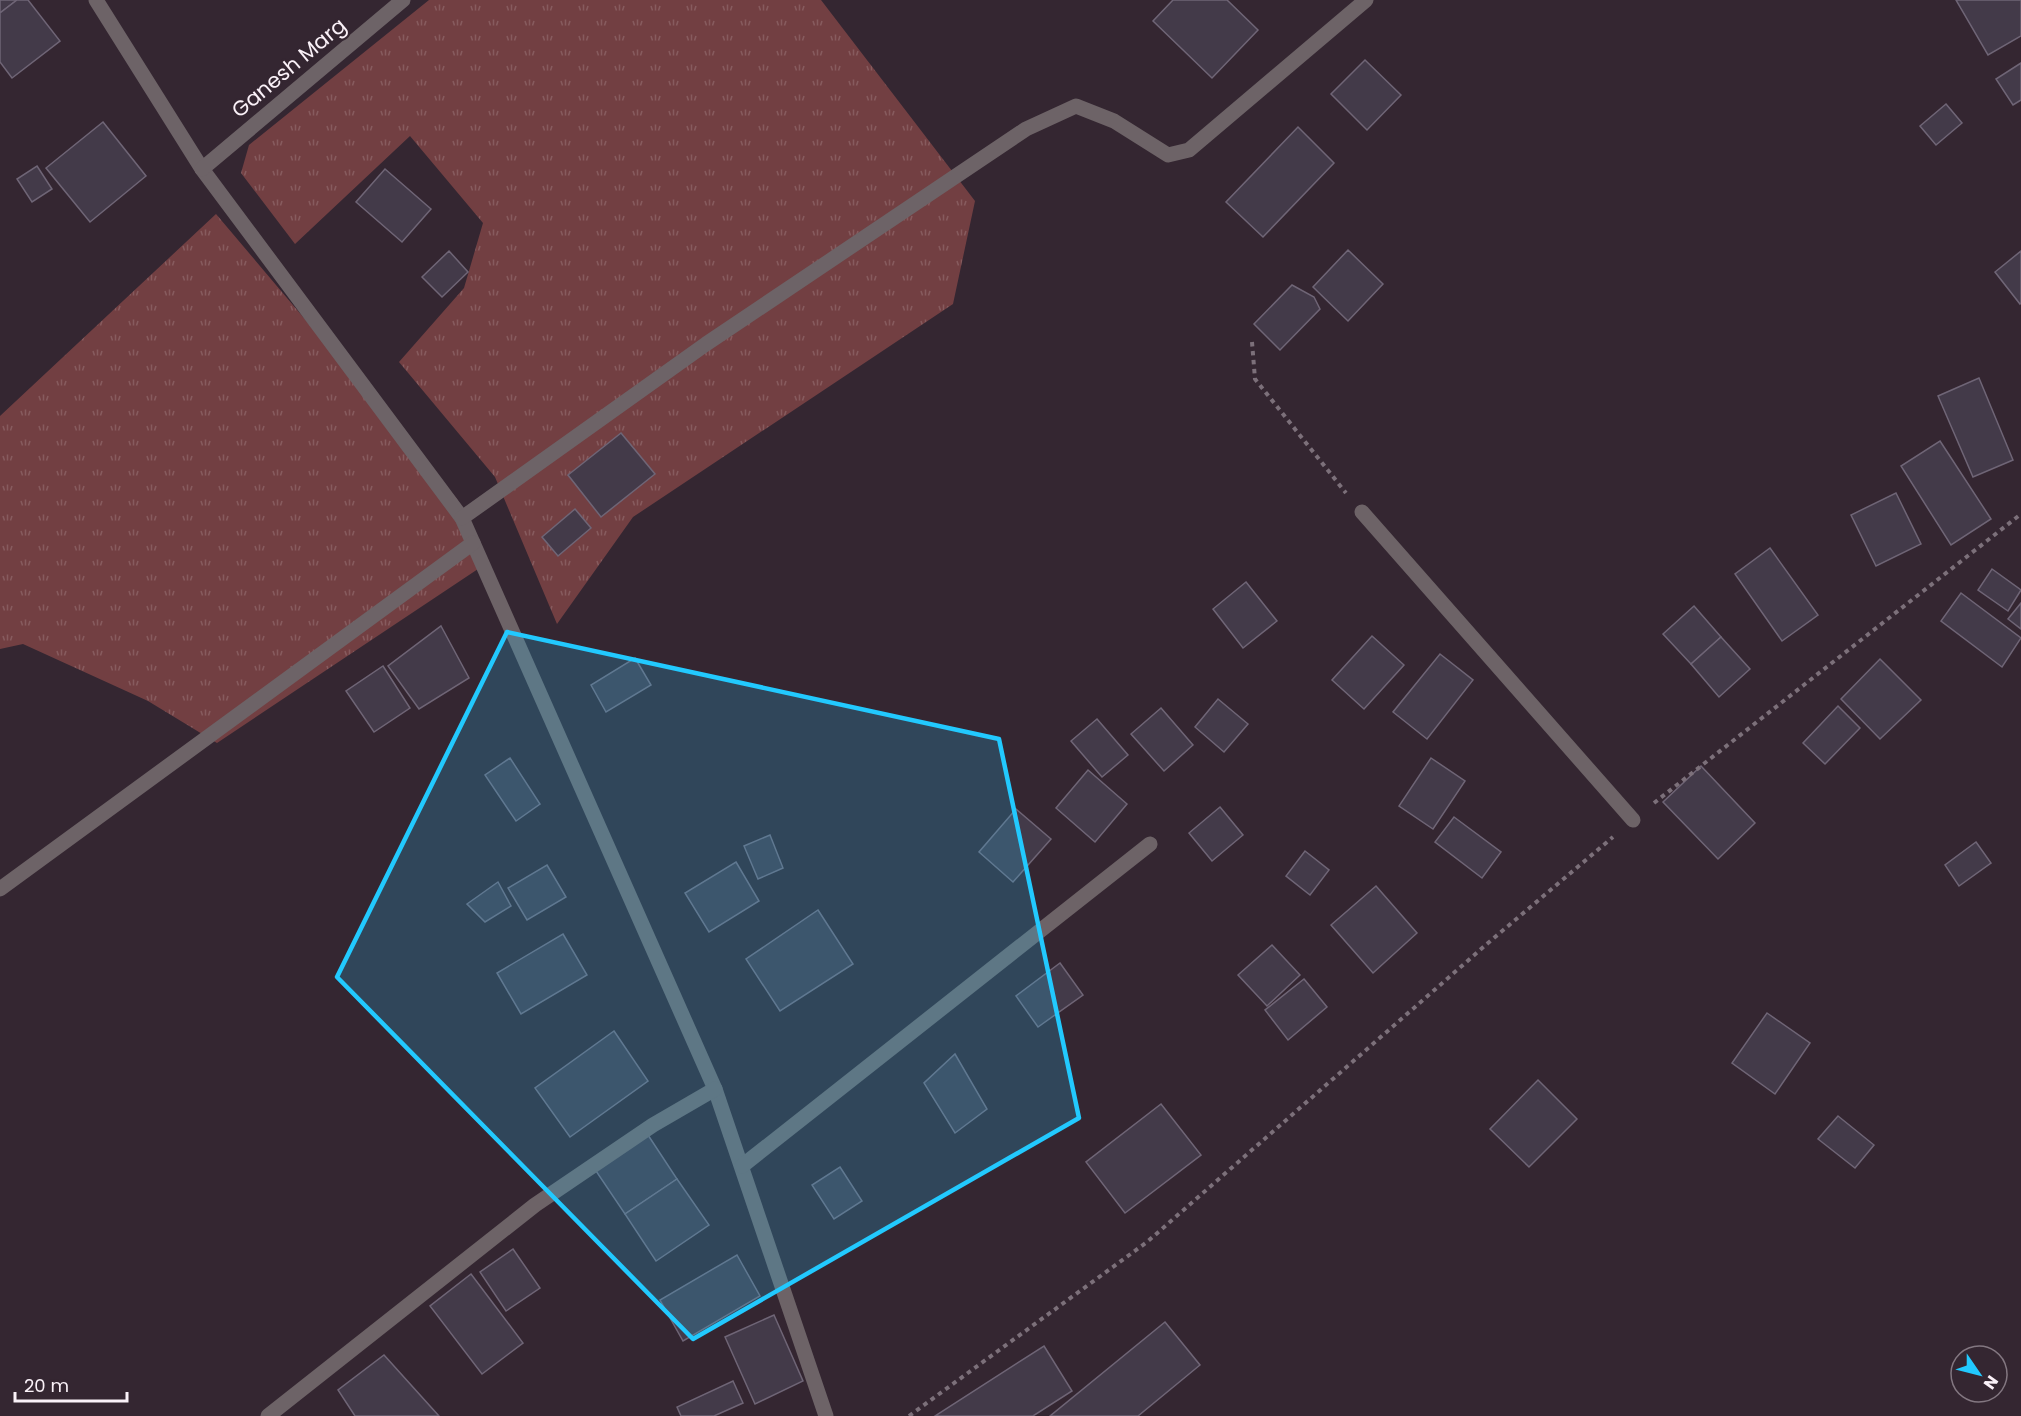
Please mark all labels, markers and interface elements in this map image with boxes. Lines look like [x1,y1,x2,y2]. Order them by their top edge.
street label: Ganesh Marg [225,11,352,124]
north arrow [1949,1344,2009,1404]
scale bar [15,1365,128,1403]
text: N [1978,1371,2004,1394]
text: 20 m [24,1373,69,1398]

